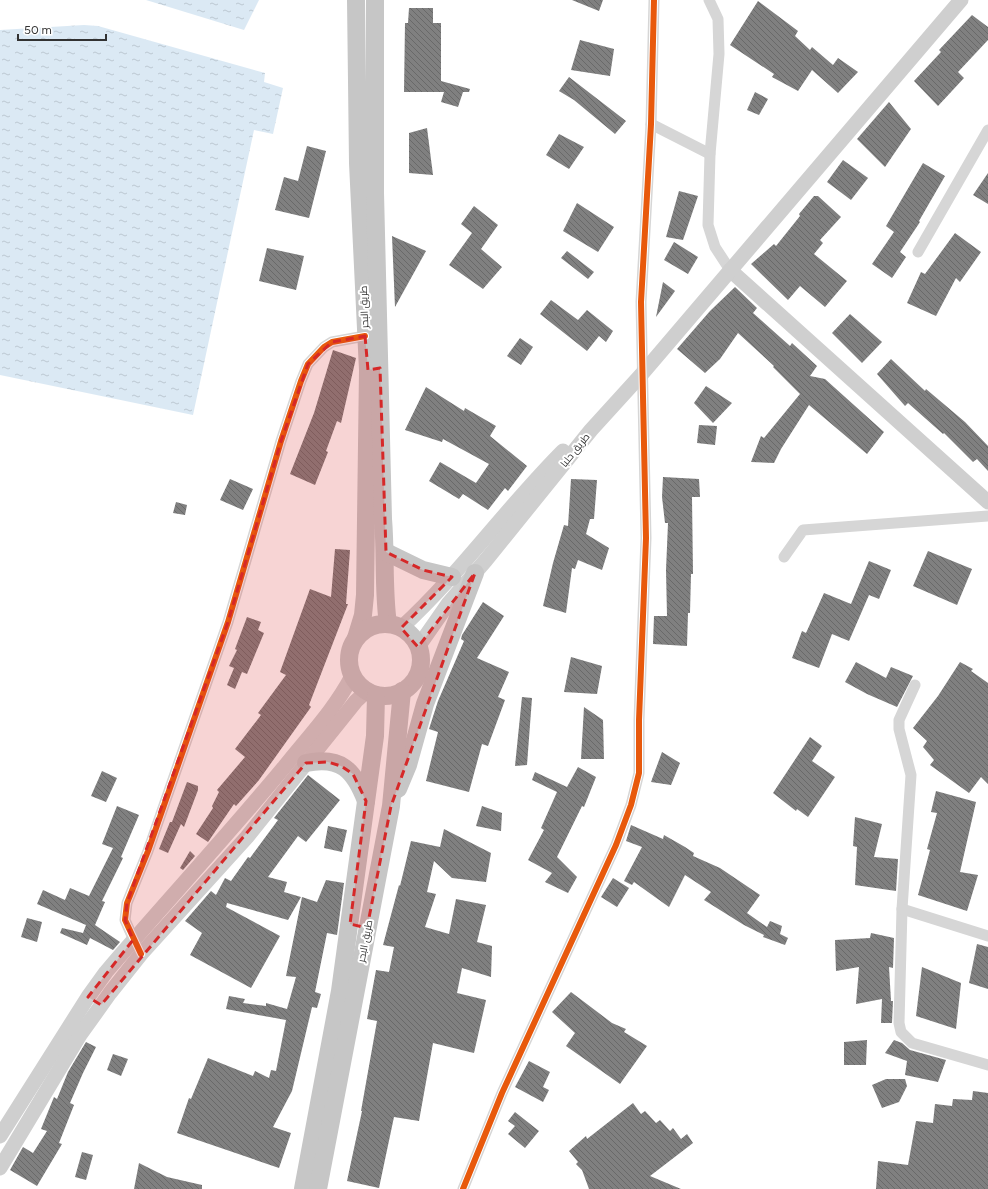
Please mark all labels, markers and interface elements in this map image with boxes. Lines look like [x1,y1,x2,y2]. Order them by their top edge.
scale bar [18,16,106,42]
text: 50 m [24,23,52,37]
street label: طريق البحر [357,285,371,330]
street label: طريق حلبا [557,430,593,470]
street label: طريق البحر [354,919,375,964]

